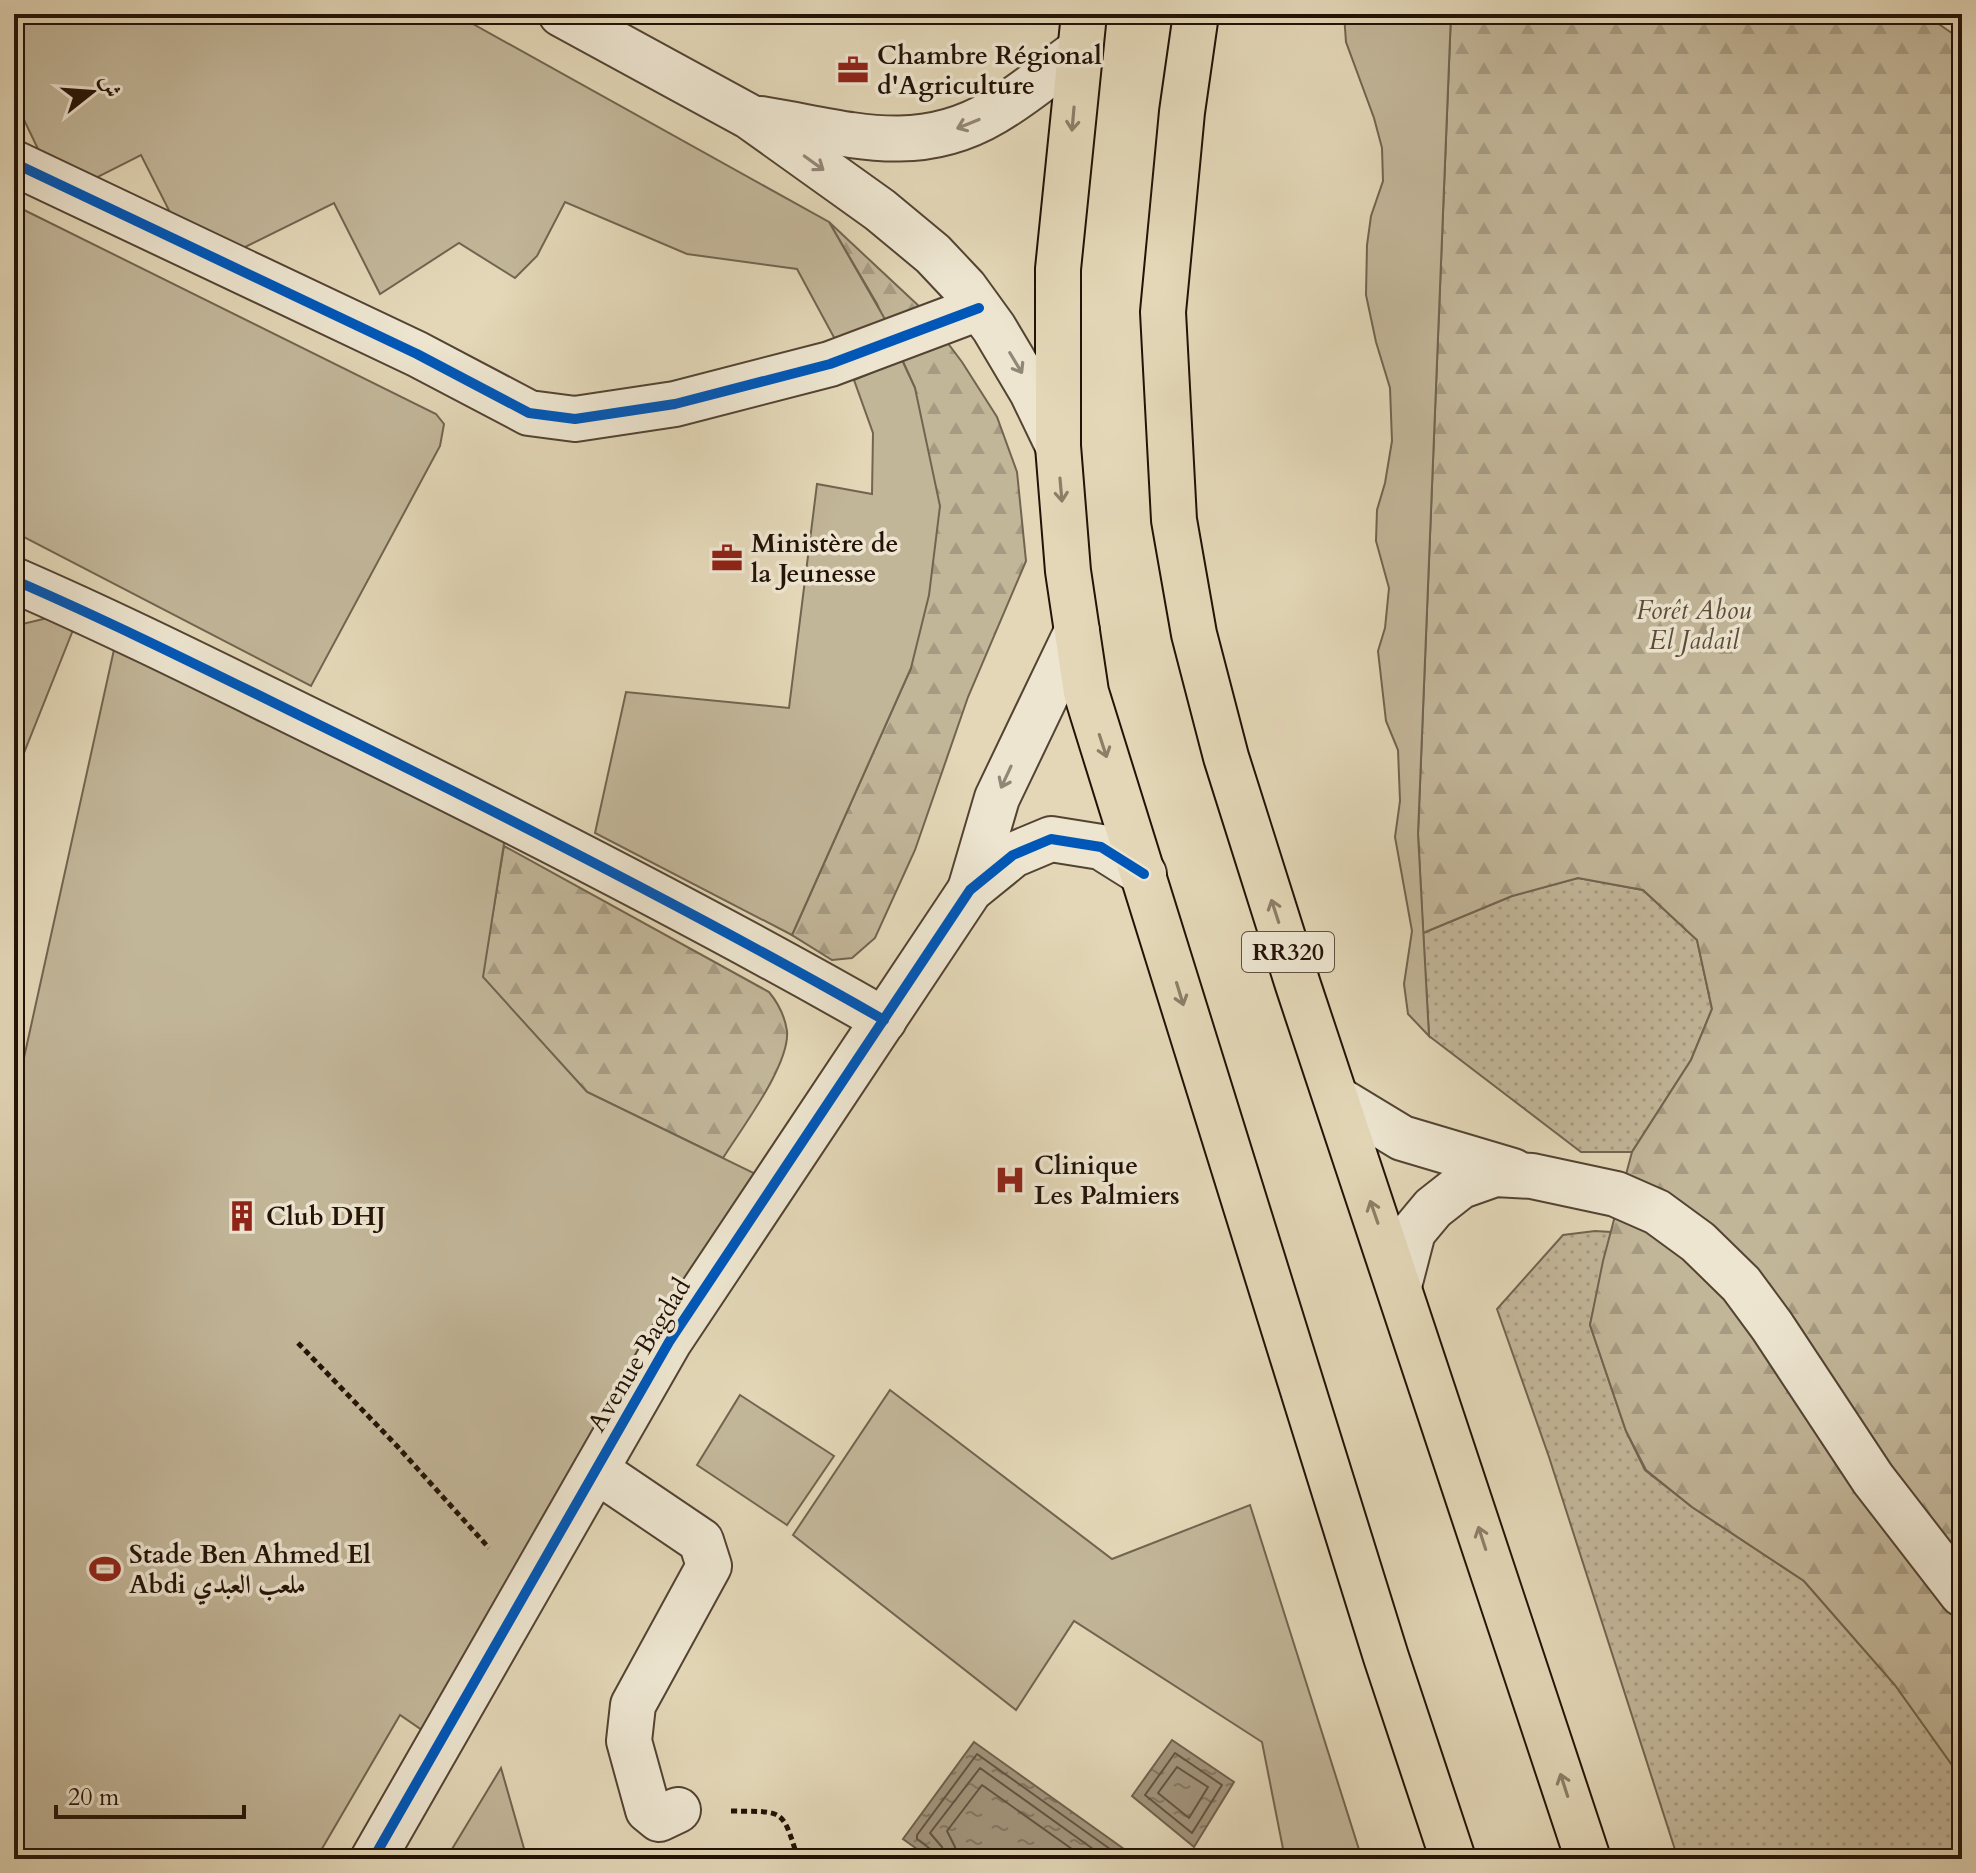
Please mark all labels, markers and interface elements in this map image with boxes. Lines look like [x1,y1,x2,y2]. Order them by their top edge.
place label: Chambre Régional d'Agriculture [877,38,1102,103]
north arrow [52,52,132,132]
office icon: Chambre Régional d'Agriculture [836,53,870,87]
text: ش [93,72,128,101]
one-way arrow [1065,105,1080,132]
one-way arrow [956,118,981,133]
one-way arrow [802,155,824,171]
one-way arrow [1008,351,1024,374]
one-way arrow [1054,477,1069,503]
place label: Ministère de la Jeunesse [751,526,899,591]
office icon: Ministère de la Jeunesse [710,541,744,575]
park label: Forêt Abou El Jadail [1636,593,1752,658]
one-way arrow [1096,733,1111,759]
one-way arrow [998,764,1013,788]
one-way arrow [1267,899,1282,925]
road number: RR320 [1242,932,1334,972]
one-way arrow [1174,982,1189,1007]
place label: Clinique Les Palmiers [1034,1148,1180,1213]
hospital icon: Clinique Les Palmiers [993,1163,1027,1197]
building icon: Club DHJ [225,1199,259,1233]
place label: Club DHJ [266,1199,386,1234]
one-way arrow [1365,1199,1380,1224]
street label: Avenue Bagdad [579,1271,699,1438]
one-way arrow [1474,1526,1488,1551]
place label: Stade Ben Ahmed El Abdi ملعب العبدي [129,1537,371,1606]
sports icon: Stade Ben Ahmed El Abdi ملعب العبدي [88,1552,122,1586]
scale bar [56,1769,244,1819]
one-way arrow [1555,1773,1570,1798]
text: 20 m [68,1781,120,1814]

